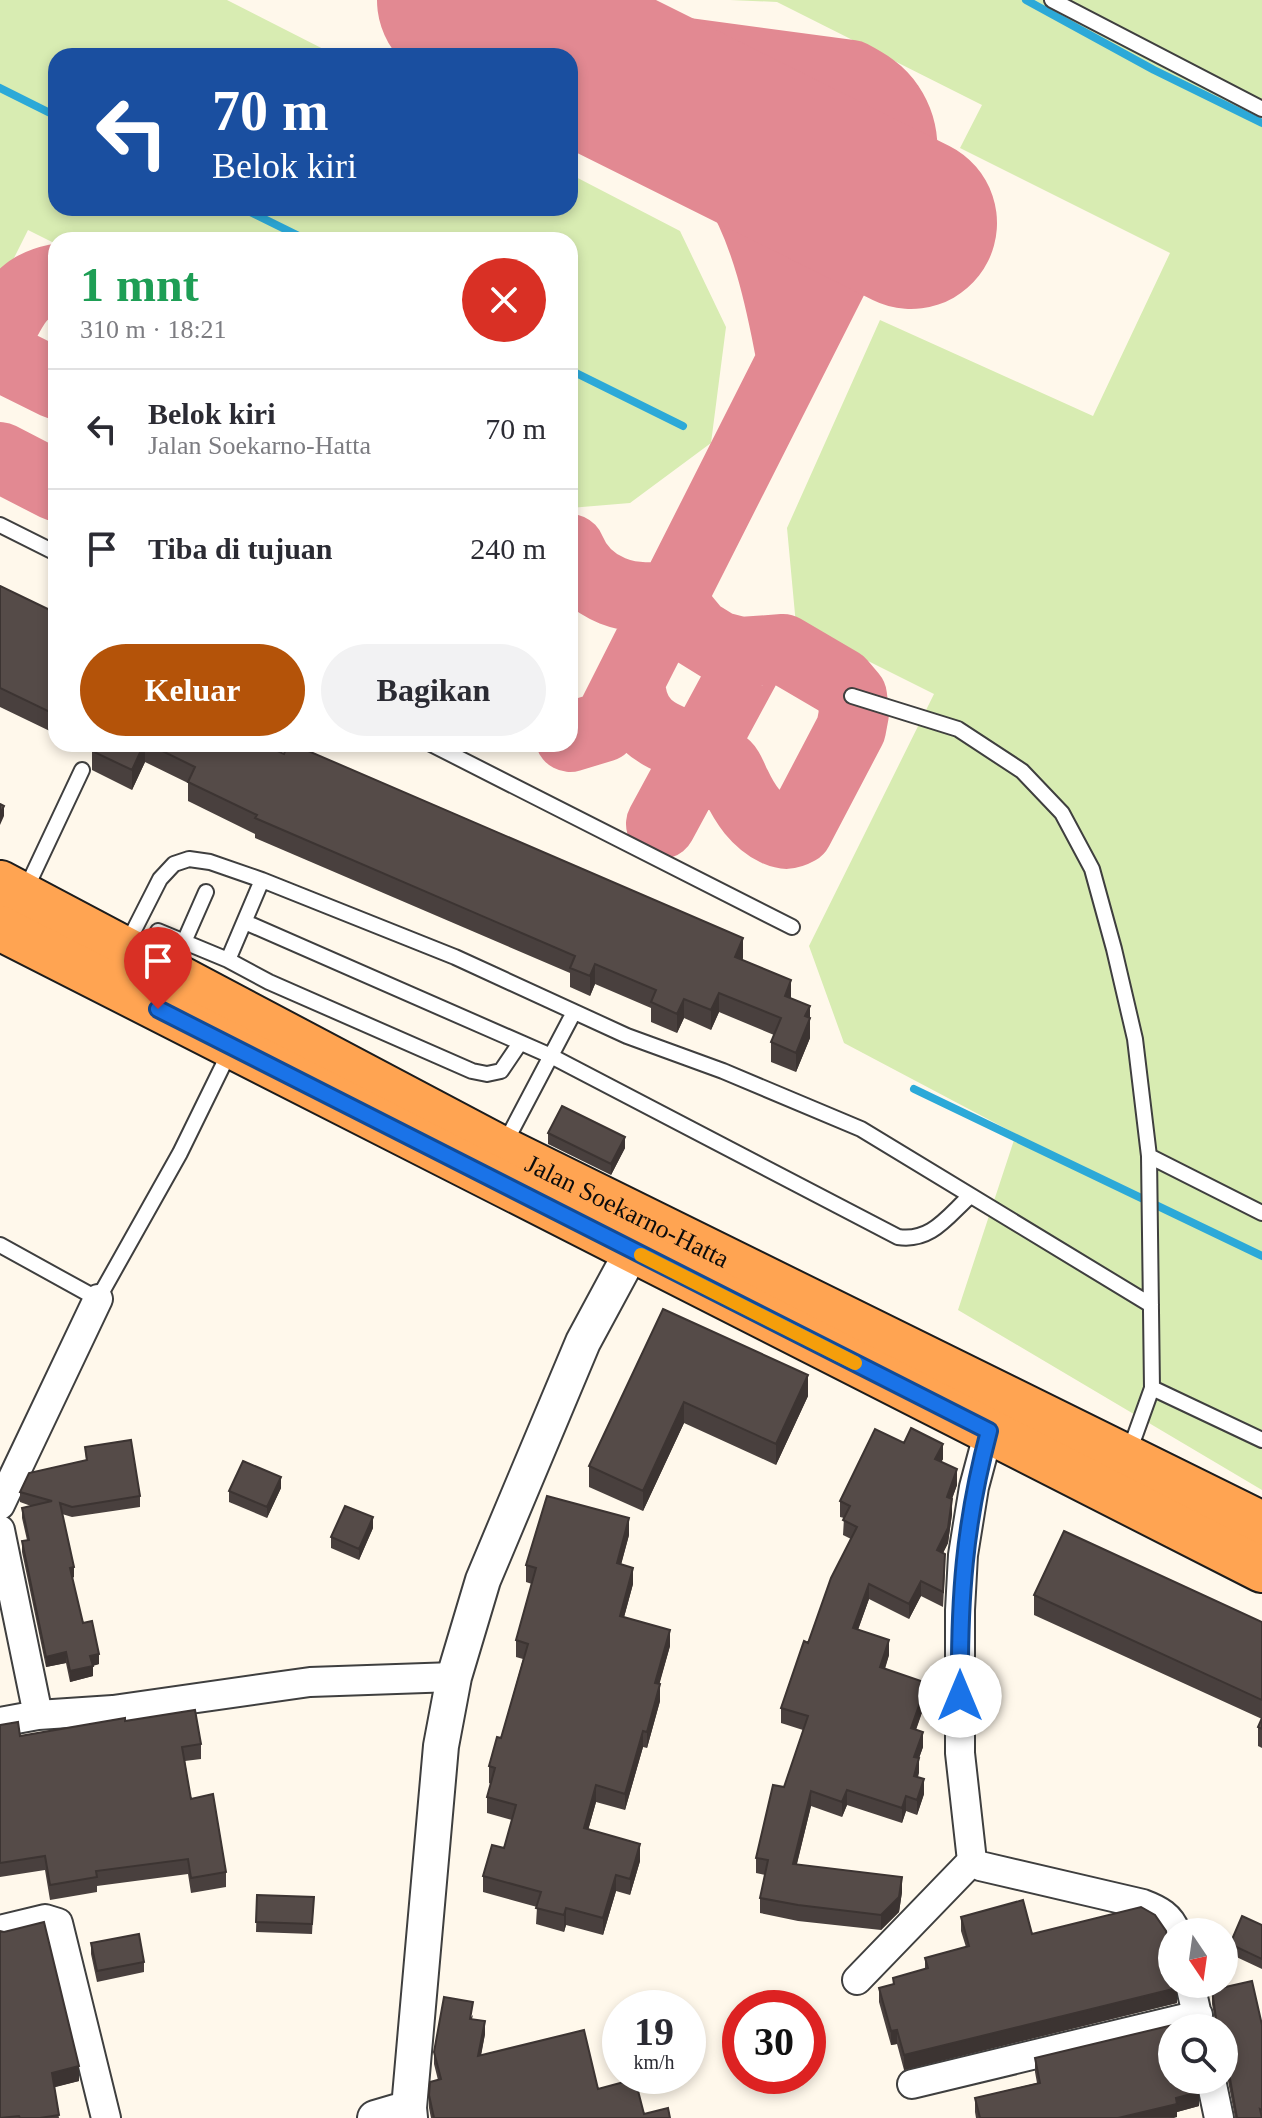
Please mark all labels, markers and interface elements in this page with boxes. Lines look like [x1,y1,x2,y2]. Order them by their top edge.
icon: left [80,80,184,184]
text: 70 m [212,80,329,142]
text: Belok kiri [212,146,357,186]
text: 1 mnt [80,258,199,311]
button: close [462,258,546,342]
text: 310 m · 18:21 [80,315,227,344]
text: Belok kiri [148,397,276,430]
icon: left [80,407,124,451]
text: 70 m [485,412,546,445]
text: Jalan Soekarno-Hatta [148,431,371,460]
icon: arrive [80,527,124,571]
text: Tiba di tujuan [148,532,333,565]
text: 240 m [470,532,546,565]
button: Keluar [80,644,305,736]
button: Bagikan [321,644,546,736]
pin [124,927,192,1009]
icon: arrive [136,939,180,983]
street label: Jalan Soekarno-Hatta [521,1149,734,1273]
position arrow [918,1654,1002,1738]
north arrow [1158,1918,1238,1998]
map controls [1158,1918,1238,2094]
speed limit sign: 30 [722,1990,826,2094]
text: 19 [634,2009,674,2054]
button: search [1158,2014,1238,2094]
text: km/h [633,2051,675,2073]

